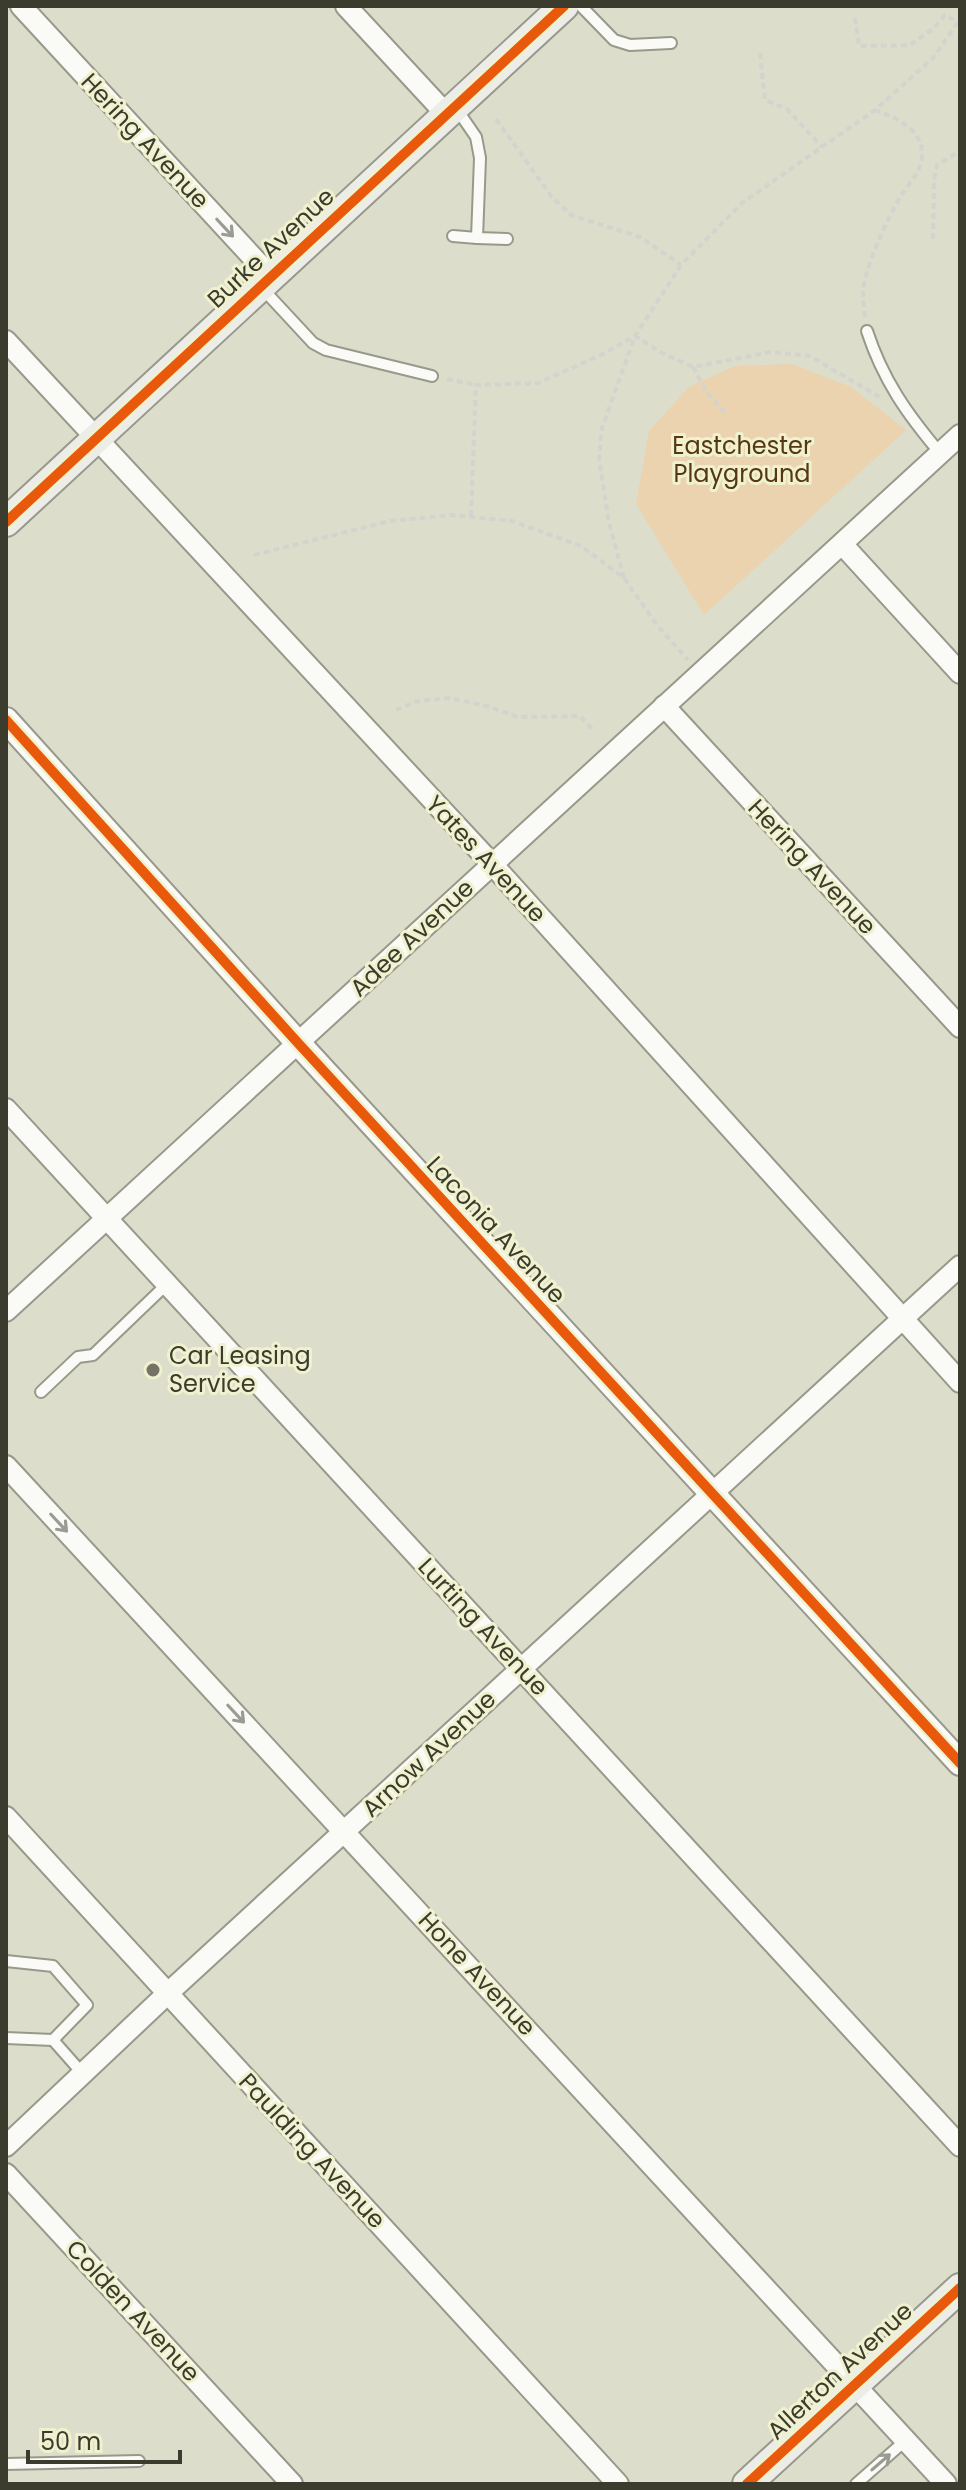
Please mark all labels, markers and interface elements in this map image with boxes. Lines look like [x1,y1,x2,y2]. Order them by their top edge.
street label: Hering Avenue [74,66,217,216]
street label: Burke Avenue [200,180,341,315]
one-way arrow [216,218,234,238]
park label: Eastchester Playground [672,429,812,490]
street label: Yates Avenue [419,788,554,929]
street label: Hering Avenue [741,792,884,942]
street label: Adee Avenue [342,871,481,1004]
street label: Laconia Avenue [419,1149,573,1311]
place label: Car Leasing Service [169,1339,311,1400]
marker: Car Leasing Service [144,1361,162,1379]
one-way arrow [50,1513,69,1533]
street label: Lurting Avenue [411,1551,556,1703]
street label: Arnow Avenue [354,1683,503,1824]
one-way arrow [226,1704,245,1724]
street label: Hone Avenue [411,1904,544,2043]
street label: Paulding Avenue [232,2066,393,2236]
street label: Colden Avenue [59,2233,208,2389]
street label: Allerton Avenue [760,2295,920,2447]
scale bar [28,2414,180,2464]
text: 50 m [40,2425,101,2458]
one-way arrow [871,2453,891,2471]

